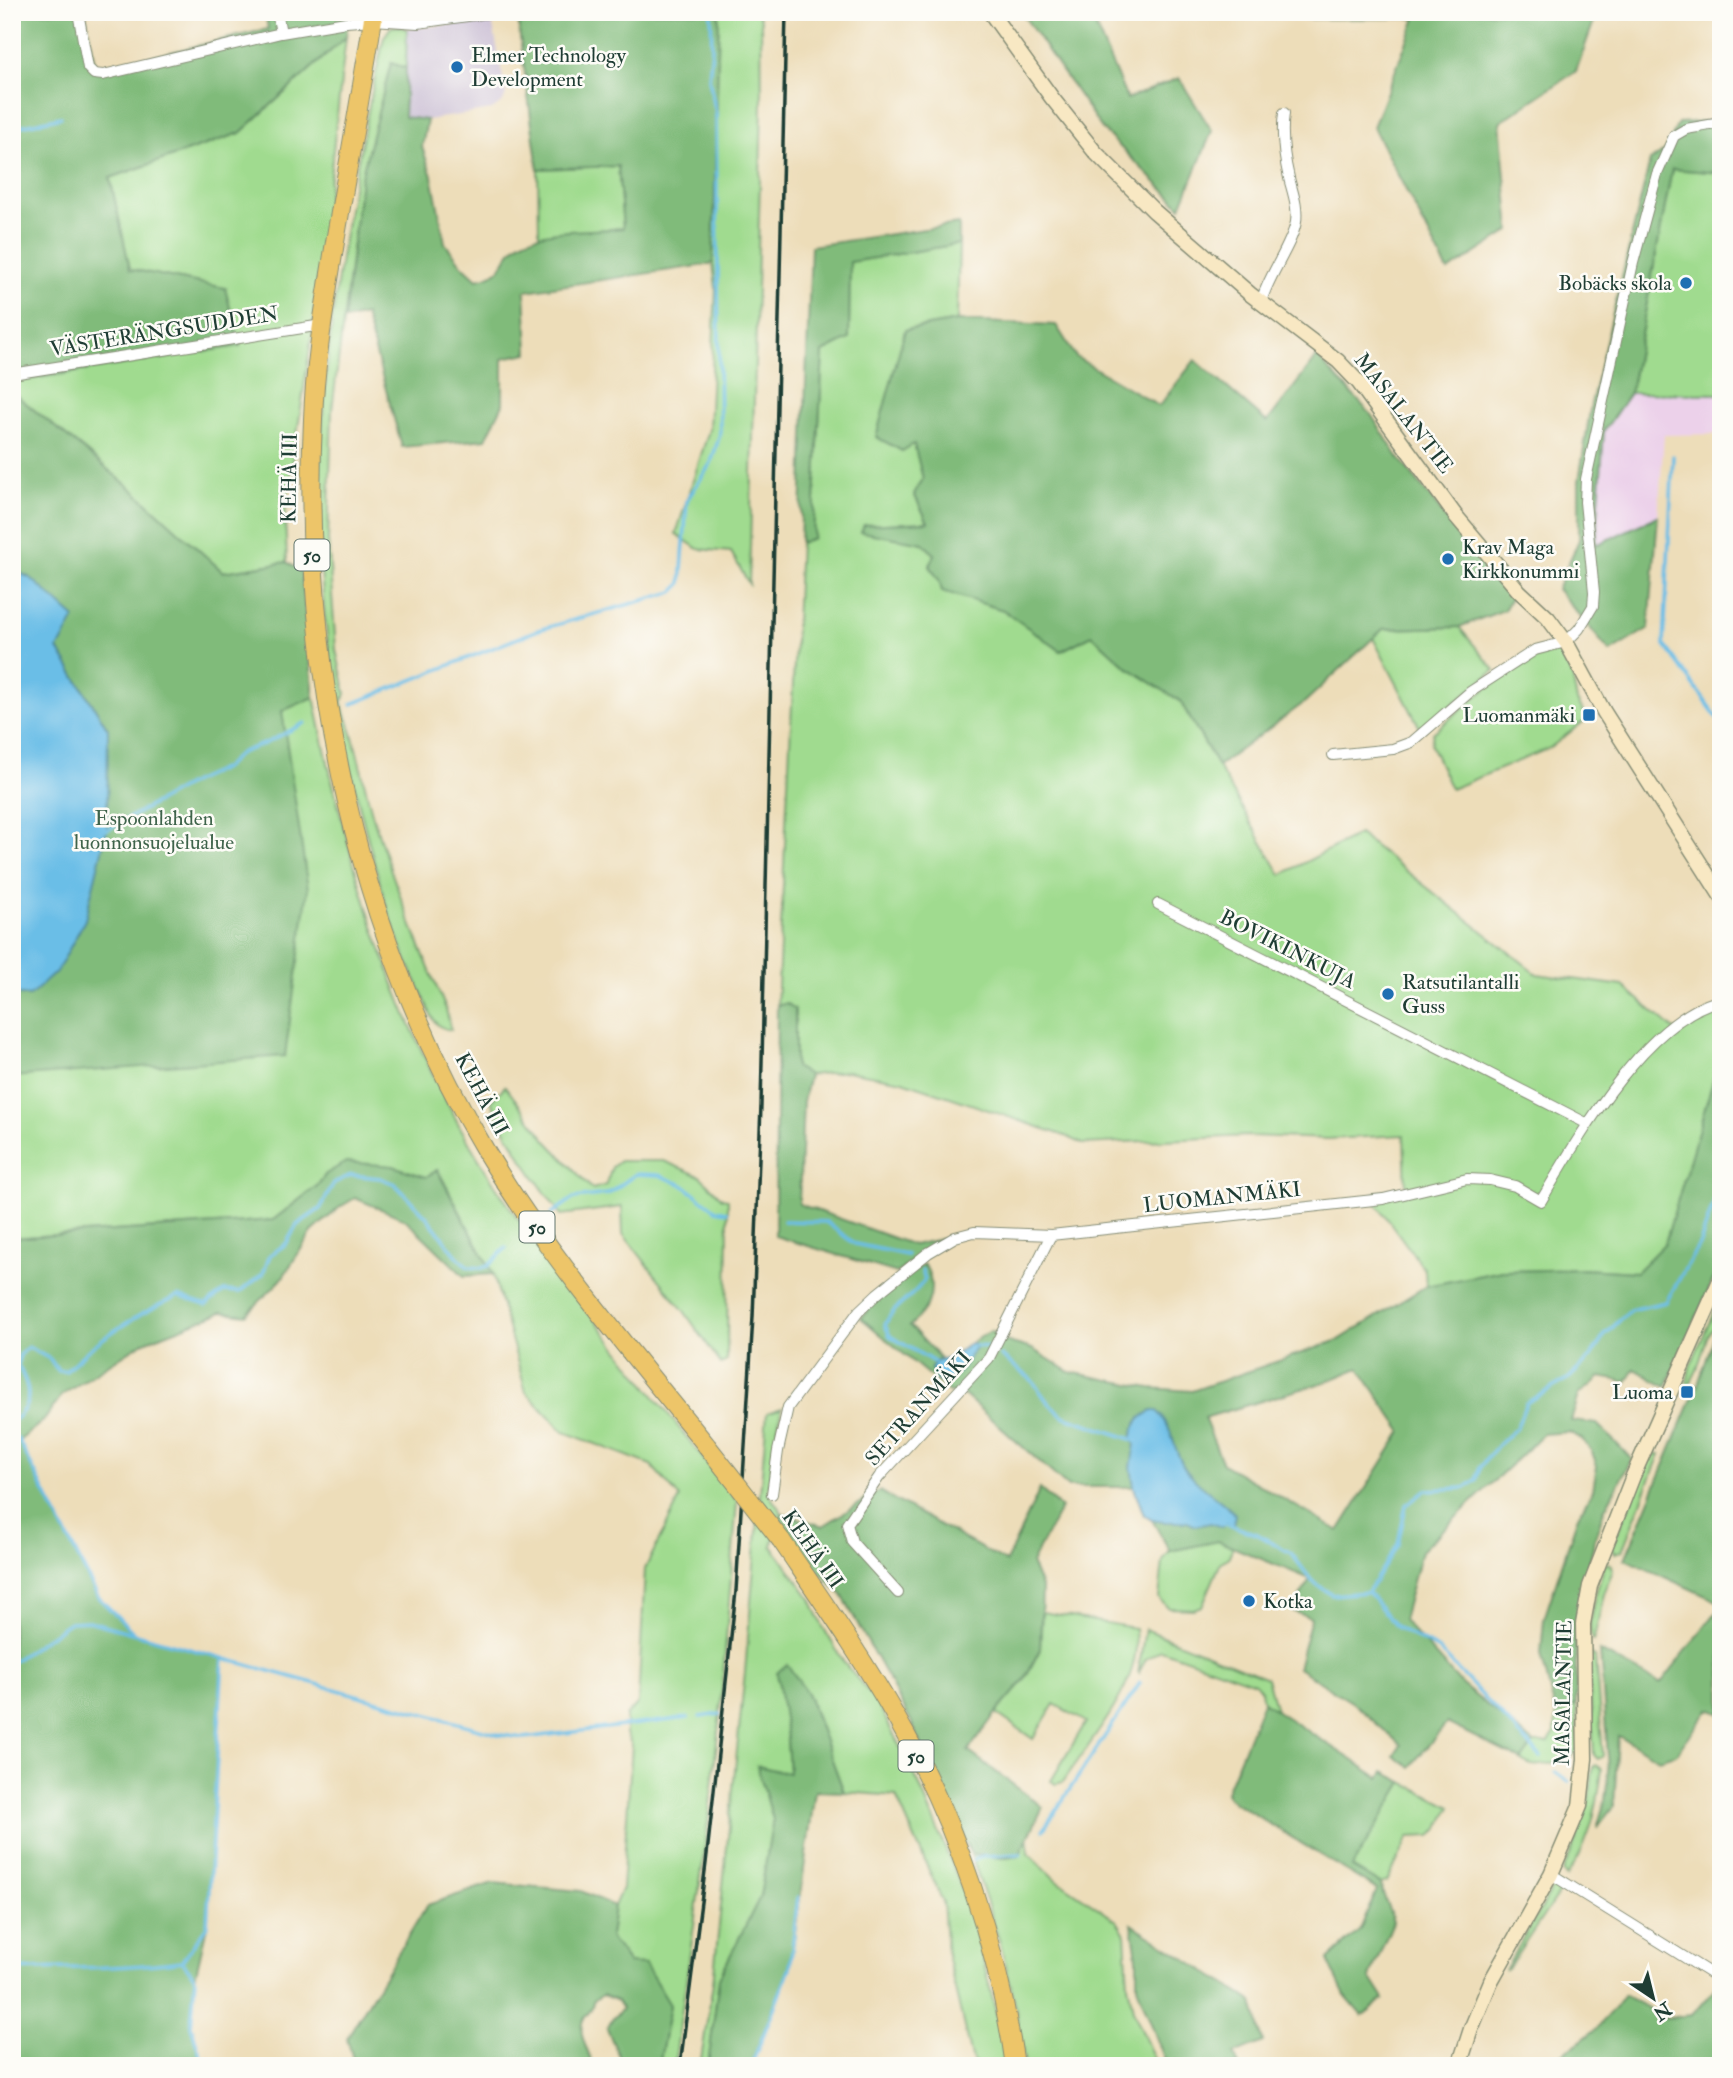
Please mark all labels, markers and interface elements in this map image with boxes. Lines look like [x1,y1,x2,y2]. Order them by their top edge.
place label: Elmer Technology Development [471,42,627,93]
marker: Elmer Technology Development [449,59,465,75]
place label: Bobäcks skola [1558,270,1672,297]
marker: Bobäcks skola [1678,275,1694,291]
street label: VÄSTERÄNGSUDDEN [48,300,280,363]
street label: MASALANTIE [1348,348,1459,479]
street label: KEHÄ III [275,433,304,523]
place label: Krav Maga Kirkkonummi [1462,534,1580,585]
road number: 50 [294,540,330,570]
marker: Krav Maga Kirkkonummi [1440,551,1456,567]
place label: Luomanmäki [1463,702,1575,729]
marker: Luomanmäki [1581,707,1597,723]
park label: Espoonlahden luonnonsuojelualue [74,805,234,856]
street label: BOVIKINKUJA [1215,904,1360,995]
place label: Ratsutilantalli Guss [1402,969,1520,1020]
marker: Ratsutilantalli Guss [1380,986,1396,1002]
street label: KEHÄ III [448,1048,515,1140]
street label: LUOMANMÄKI [1142,1176,1302,1219]
road number: 50 [520,1212,554,1242]
street label: SETRANMÄKI [859,1345,977,1472]
place label: Luoma [1612,1379,1673,1406]
marker: Luoma [1679,1384,1695,1400]
street label: KEHÄ III [776,1505,850,1594]
place label: Kotka [1263,1588,1313,1615]
marker: Kotka [1241,1593,1257,1609]
street label: MASALANTIE [1549,1620,1578,1766]
road number: 50 [898,1740,934,1772]
north arrow [1618,1962,1688,2032]
text: N [1648,1996,1677,2026]

